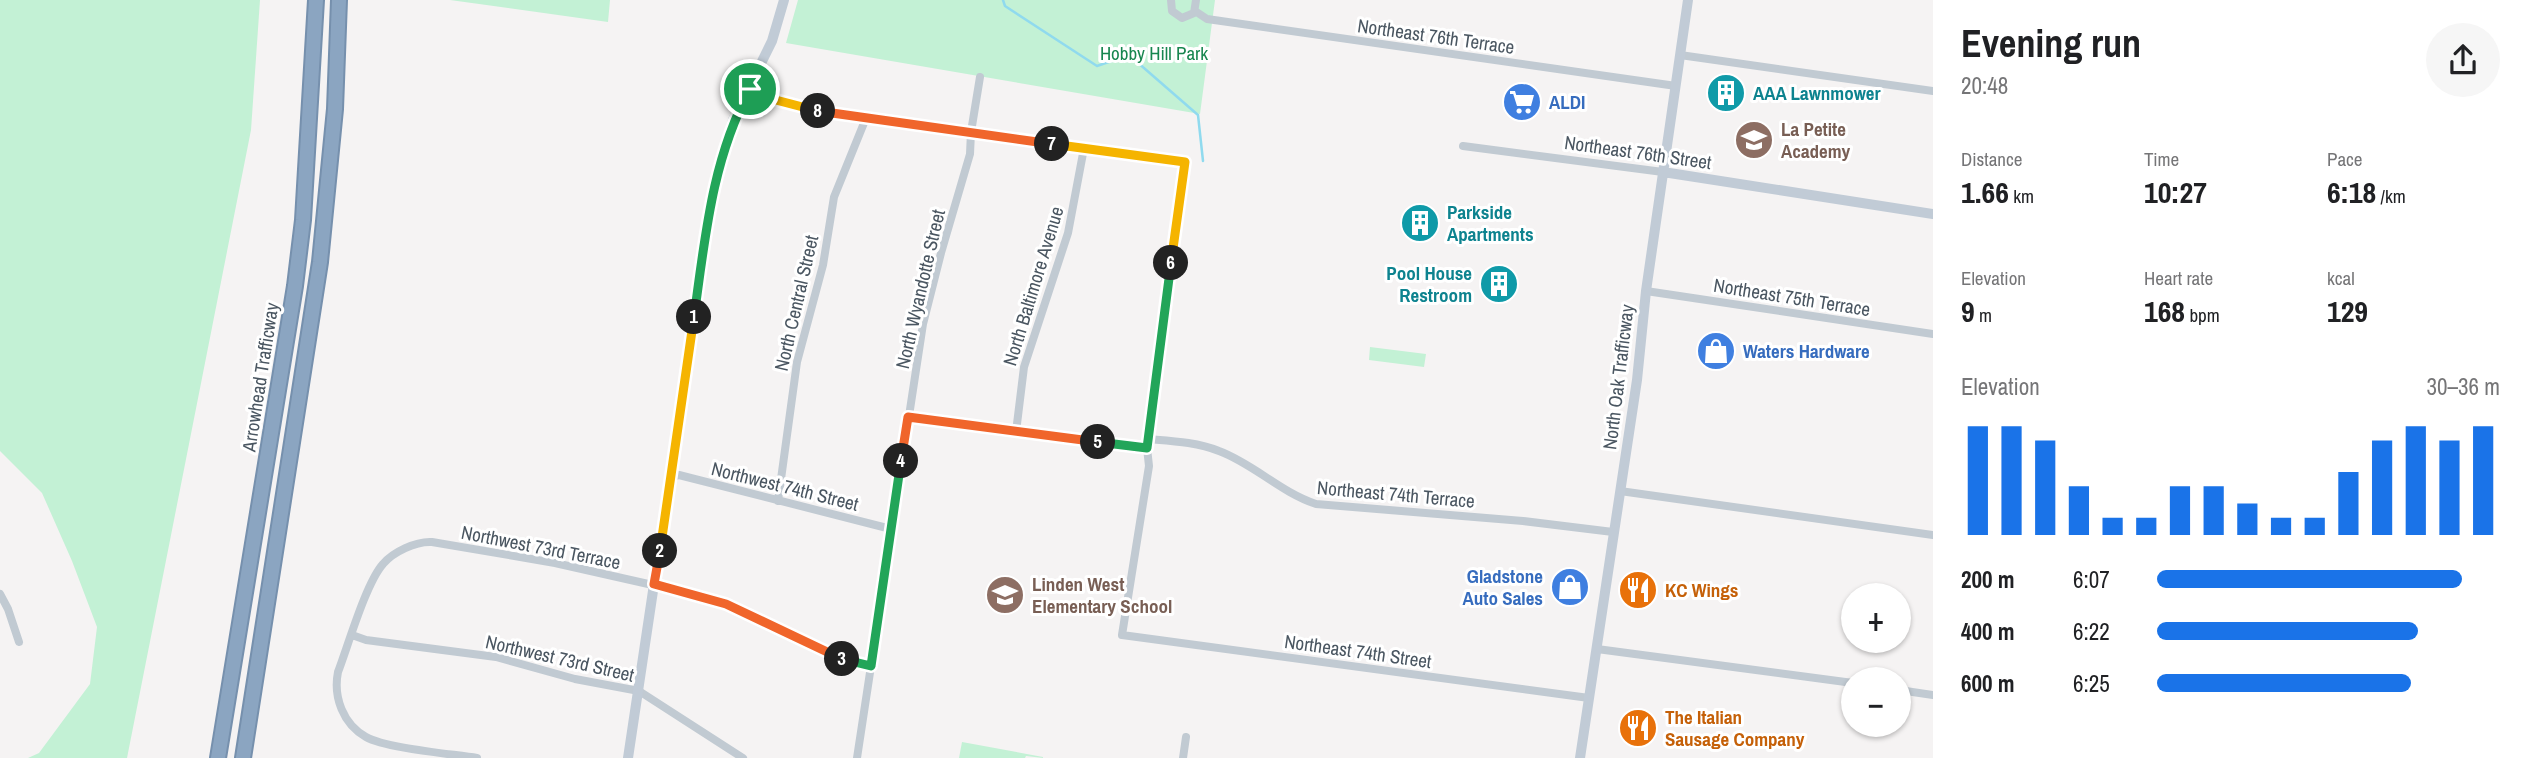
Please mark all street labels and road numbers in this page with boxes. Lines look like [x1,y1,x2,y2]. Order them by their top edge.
street label: Northeast 76th Terrace [1356,12,1516,60]
street label: Northeast 76th Street [1563,129,1714,175]
street label: North Baltimore Avenue [996,203,1070,369]
street label: North Wyandotte Street [889,206,951,371]
street label: North Central Street [768,232,824,373]
street label: Northeast 75th Terrace [1712,272,1872,322]
street label: Arrowhead Trafficway [235,300,285,454]
street label: North Oak Trafficway [1596,303,1640,451]
street label: Northwest 74th Street [709,455,862,517]
street label: Northeast 74th Terrace [1316,474,1476,514]
street label: Northwest 73rd Terrace [459,519,623,575]
street label: Northwest 73rd Street [483,628,637,688]
street label: Northeast 74th Street [1283,628,1434,674]

